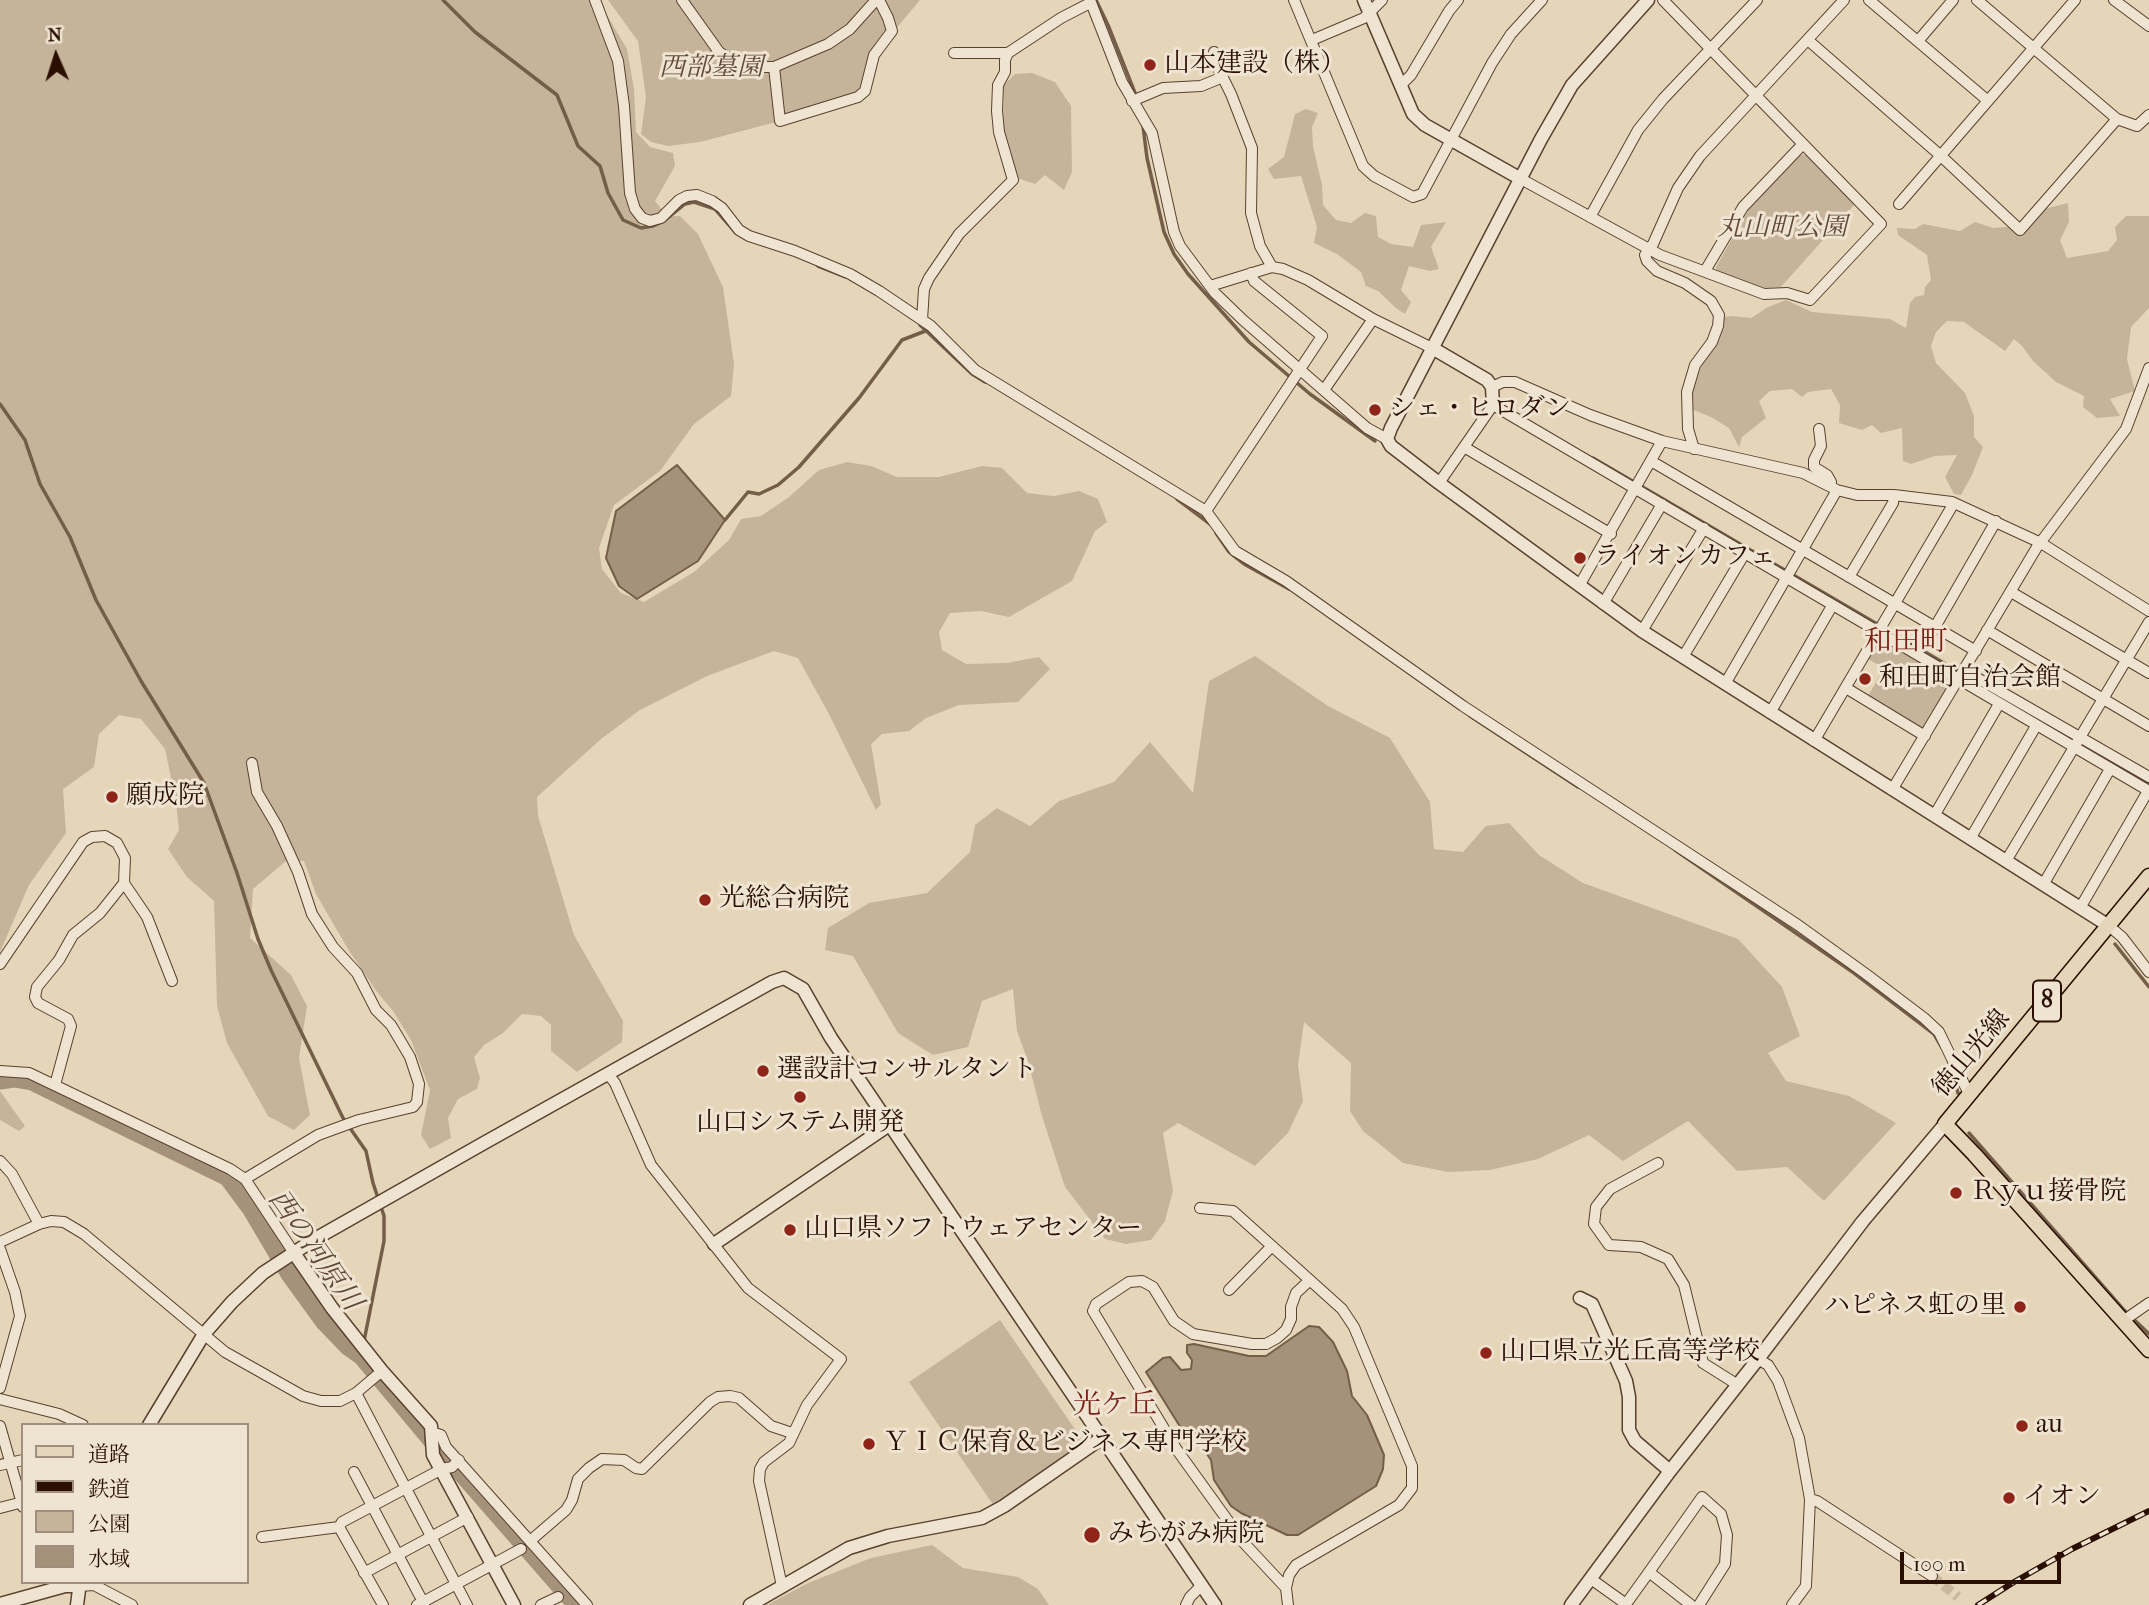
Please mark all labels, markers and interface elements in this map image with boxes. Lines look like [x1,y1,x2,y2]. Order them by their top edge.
north arrow [21,21,91,91]
text: N [47,24,63,46]
place label: 山本建設（株） [1164,49,1346,81]
park label: 西部墓園 [659,53,763,85]
marker: 山本建設（株） [1142,57,1158,73]
park label: 丸山町公園 [1717,213,1847,245]
place label: シェ・ヒロダン [1389,394,1571,426]
marker: シェ・ヒロダン [1367,402,1383,418]
place label: ライオンカフェ [1594,542,1776,574]
marker: ライオンカフェ [1572,550,1588,566]
district label: 和田町 [1864,626,1948,660]
place label: 和田町自治会館 [1879,663,2061,695]
marker: 和田町自治会館 [1857,671,1873,687]
place label: 願成院 [126,781,204,813]
marker: 願成院 [104,789,120,805]
place label: 光総合病院 [719,884,849,916]
marker: 光総合病院 [697,892,713,908]
road number: 8 [2033,981,2061,1021]
street label: 徳山光線 [1927,1004,2017,1104]
place label: 選設計コンサルタント [777,1055,1037,1087]
marker: 選設計コンサルタント [755,1063,771,1079]
marker: 山口システム開発 [792,1089,808,1105]
place label: 山口システム開発 [696,1108,904,1140]
place label: Ｒｙｕ接骨院 [1970,1177,2126,1209]
water label: 西の河原川 [260,1184,368,1318]
marker: Ｒｙｕ接骨院 [1948,1185,1964,1201]
place label: 山口県ソフトウェアセンター [804,1214,1142,1246]
marker: 山口県ソフトウェアセンター [782,1222,798,1238]
place label: ハピネス虹の里 [1824,1291,2006,1323]
marker: ハピネス虹の里 [2012,1299,2028,1315]
place label: 山口県立光丘高等学校 [1500,1337,1760,1369]
marker: 山口県立光丘高等学校 [1478,1345,1494,1361]
district label: 光ケ丘 [1073,1389,1157,1423]
place label: au [2036,1410,2063,1442]
marker: au [2014,1418,2030,1434]
legend [21,1423,248,1584]
place label: ＹＩＣ保育＆ビジネス専門学校 [883,1428,1247,1460]
marker: ＹＩＣ保育＆ビジネス専門学校 [861,1436,877,1452]
text: 道路 [88,1442,130,1466]
text: 鉄道 [88,1477,130,1501]
place label: イオン [2023,1482,2101,1514]
marker: イオン [2001,1490,2017,1506]
text: 公園 [88,1512,130,1536]
place label: みちがみ病院 [1108,1519,1264,1551]
marker: みちがみ病院 [1082,1525,1102,1545]
scale bar [1904,1538,2065,1582]
text: 水域 [88,1547,130,1571]
text: 100 m [1913,1552,1966,1576]

